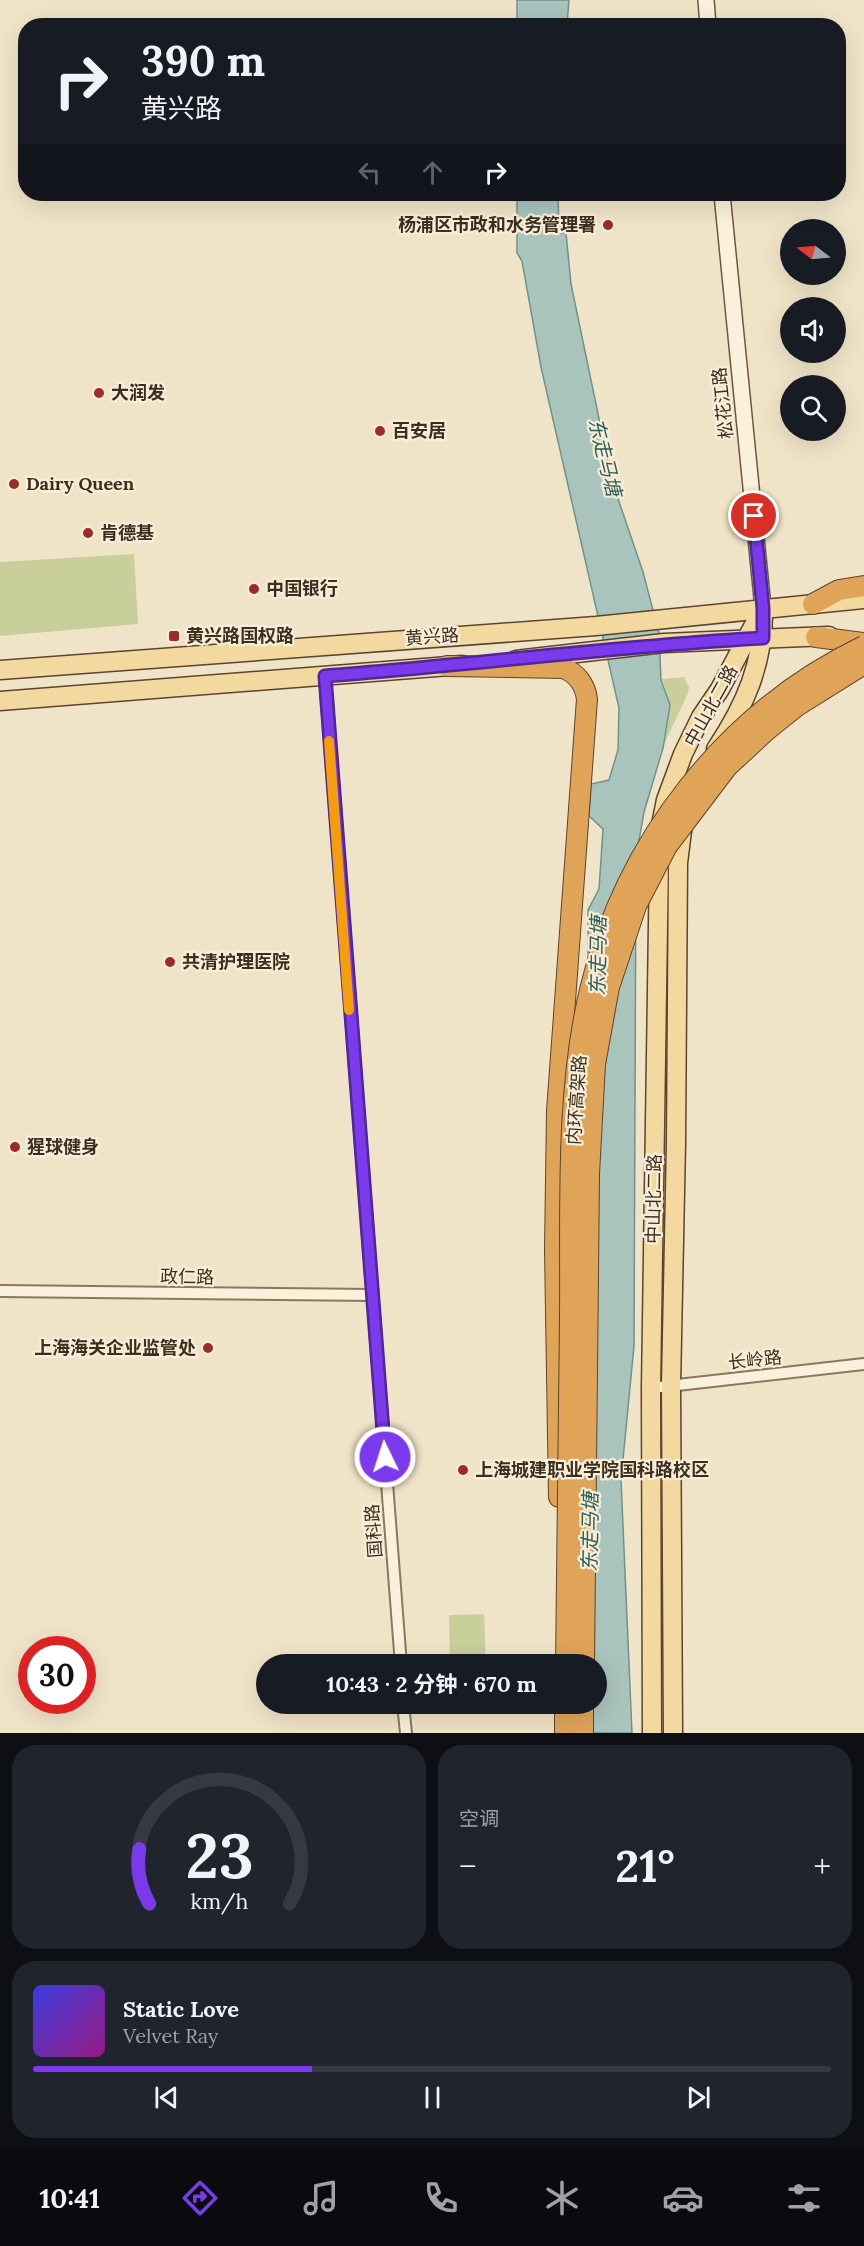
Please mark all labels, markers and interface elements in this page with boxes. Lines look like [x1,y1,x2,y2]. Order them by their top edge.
text: 390 m [141,34,265,88]
icon: right [42,42,120,120]
text: 黄兴路 [141,91,222,125]
icon: left [353,156,386,189]
icon: ahead [416,156,449,189]
icon: right [479,156,512,189]
place label: 杨浦区市政和水务管理署 [398,213,596,236]
marker: 杨浦区市政和水务管理署 [601,218,615,232]
north arrow [780,219,846,285]
map controls [780,219,846,441]
button: sound [780,297,846,363]
street label: 松花江路 [707,366,738,440]
button: search [780,375,846,441]
place label: 大润发 [111,381,165,404]
marker: 大润发 [92,386,106,400]
water label: 东走马塘 [584,415,628,502]
place label: 百安居 [392,419,446,442]
marker: 百安居 [373,424,387,438]
place label: Dairy Queen [26,472,135,495]
marker: Dairy Queen [7,477,21,491]
pin [728,490,779,541]
icon: arrive [737,499,770,532]
place label: 肯德基 [100,521,154,544]
marker: 肯德基 [81,526,95,540]
place label: 中国银行 [266,577,338,600]
marker: 中国银行 [247,582,261,596]
street label: 黄兴路 [404,623,460,650]
place label: 黄兴路国权路 [186,624,294,647]
marker: 黄兴路国权路 [167,629,181,643]
street label: 中山北二路 [679,661,742,751]
water label: 东走马塘 [584,913,611,996]
place label: 共清护理医院 [182,950,290,973]
marker: 共清护理医院 [163,955,177,969]
street label: 内环高架路 [562,1054,591,1146]
place label: 猩球健身 [27,1135,99,1158]
marker: 猩球健身 [8,1140,22,1154]
street label: 中山北二路 [641,1154,666,1244]
street label: 政仁路 [160,1265,214,1288]
place label: 上海海关企业监管处 [34,1336,196,1359]
marker: 上海海关企业监管处 [201,1341,215,1355]
street label: 长岭路 [727,1345,783,1374]
position arrow [353,1425,417,1489]
place label: 上海城建职业学院国科路校区 [475,1458,709,1481]
marker: 上海城建职业学院国科路校区 [456,1463,470,1477]
water label: 东走马塘 [576,1489,603,1572]
street label: 国科路 [360,1503,387,1559]
speed limit sign: 30 [18,1636,96,1714]
text: 10:43 · 2 分钟 · 670 m [326,1670,537,1698]
text: 空调 [459,1806,499,1831]
text: 23 [185,1815,253,1895]
text: 21° [615,1837,675,1894]
text: − [459,1845,477,1887]
text: + [813,1845,831,1887]
text: km/h [190,1887,248,1915]
text: Static Love [123,1995,239,2023]
text: Velvet Ray [123,2023,218,2048]
icon: previous [150,2081,183,2114]
icon: pause [416,2081,449,2114]
icon: next [682,2081,715,2114]
icon: directions [179,2177,221,2219]
icon: music [300,2177,342,2219]
icon: phone [420,2177,462,2219]
icon: climate [541,2177,583,2219]
icon: car [662,2177,704,2219]
icon: filters [783,2177,825,2219]
text: 10:41 [39,2181,100,2215]

